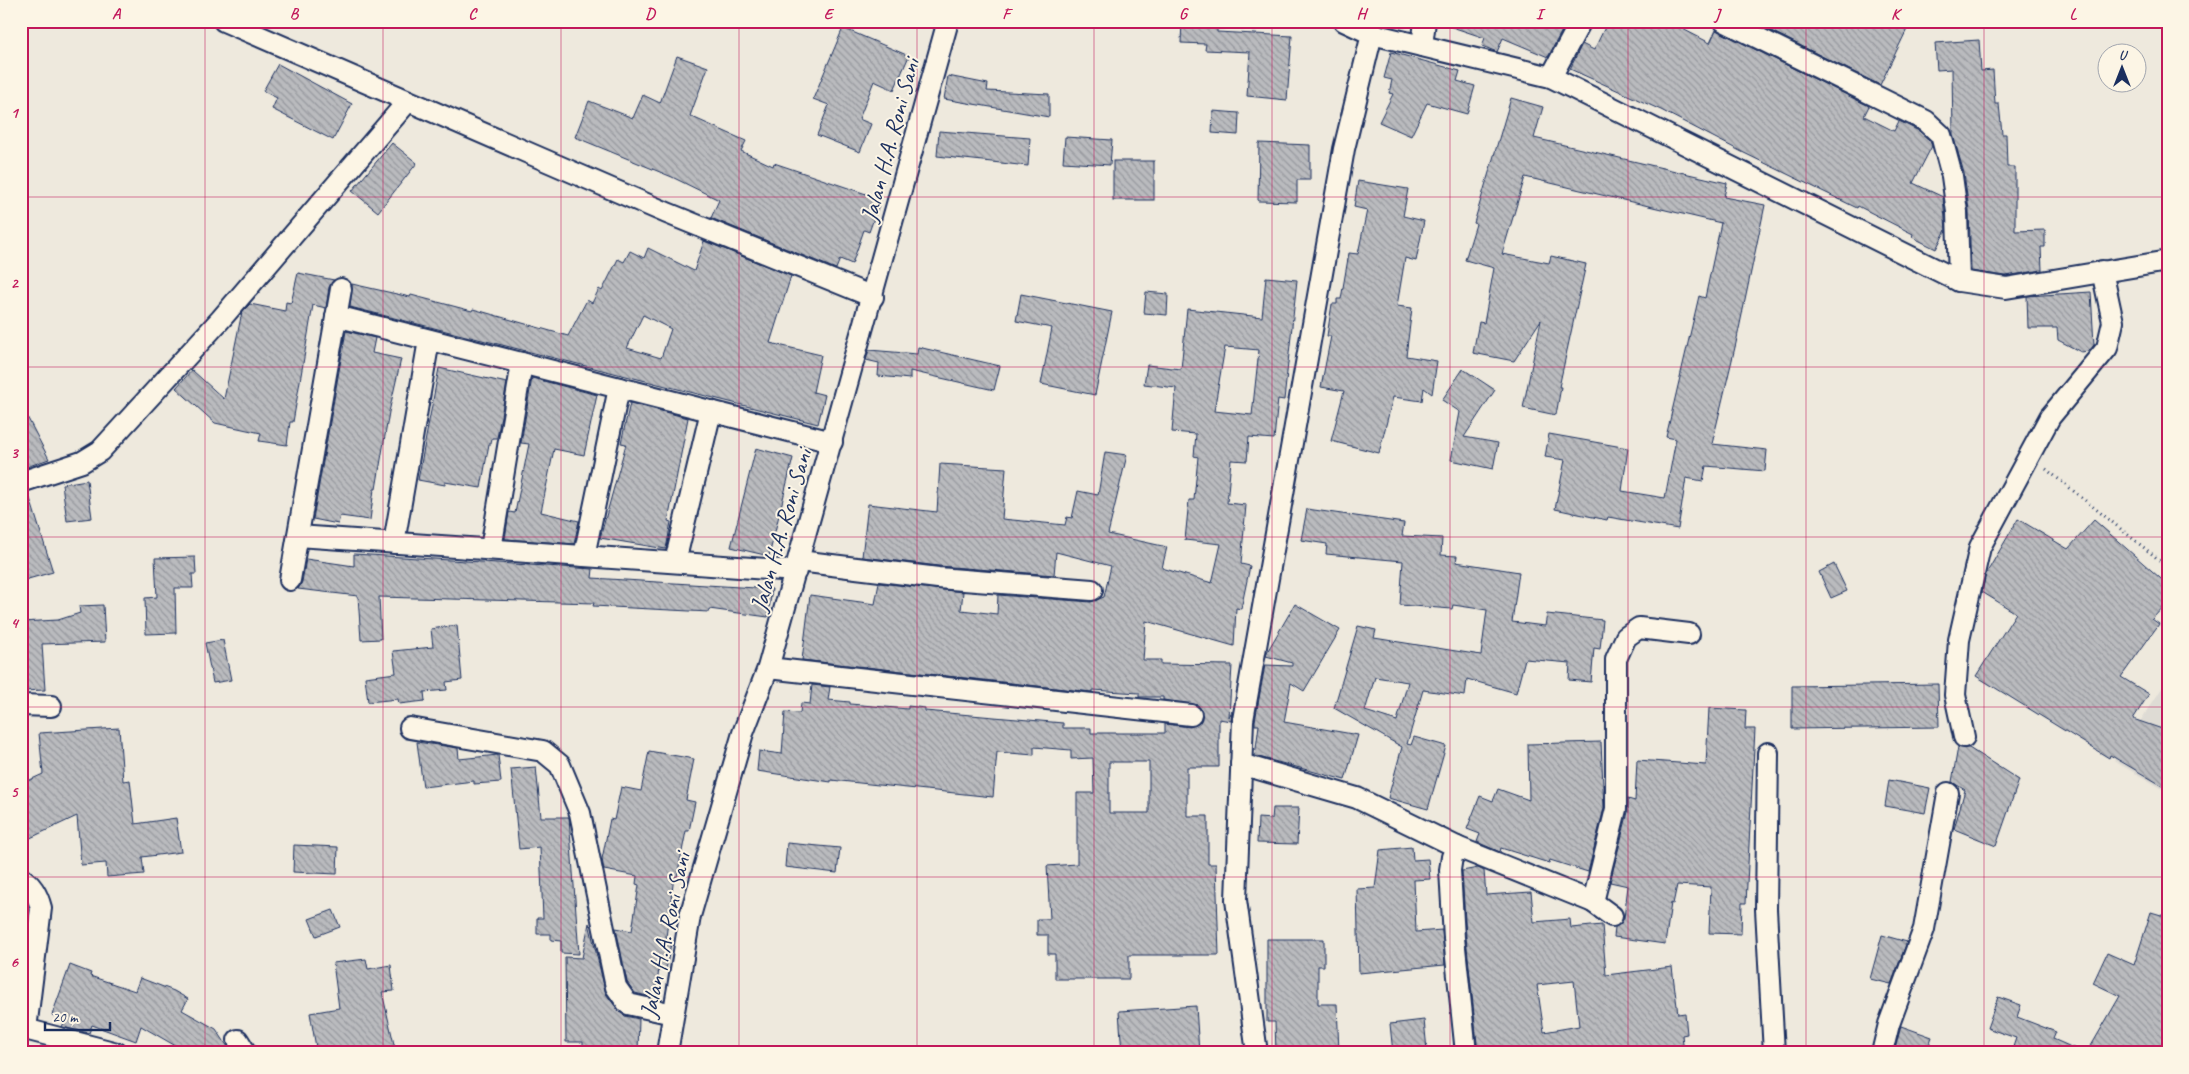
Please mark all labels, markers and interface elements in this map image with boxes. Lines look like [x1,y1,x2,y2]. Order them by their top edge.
text: A [112,4,122,24]
text: B [290,4,300,24]
text: C [468,4,478,24]
text: D [645,4,656,24]
text: E [824,4,835,24]
text: F [1002,4,1013,24]
text: G [1179,4,1189,24]
text: H [1356,4,1368,24]
text: I [1536,4,1546,24]
text: J [1713,4,1722,24]
text: K [1891,4,1903,24]
text: L [2070,4,2078,24]
north arrow [2096,42,2146,92]
text: U [2119,47,2129,64]
street label: Jalan H.A. Roni Sani [854,53,927,226]
text: 1 [10,103,19,123]
text: 2 [10,273,19,293]
text: 3 [10,443,19,463]
street label: Jalan H.A. Roni Sani [743,443,819,616]
text: 4 [10,613,19,633]
text: 5 [11,782,20,802]
street label: Jalan H.A. Roni Sani [633,847,698,1021]
text: 6 [10,952,19,972]
scale bar [45,999,110,1031]
text: 20 m [52,1008,79,1027]

